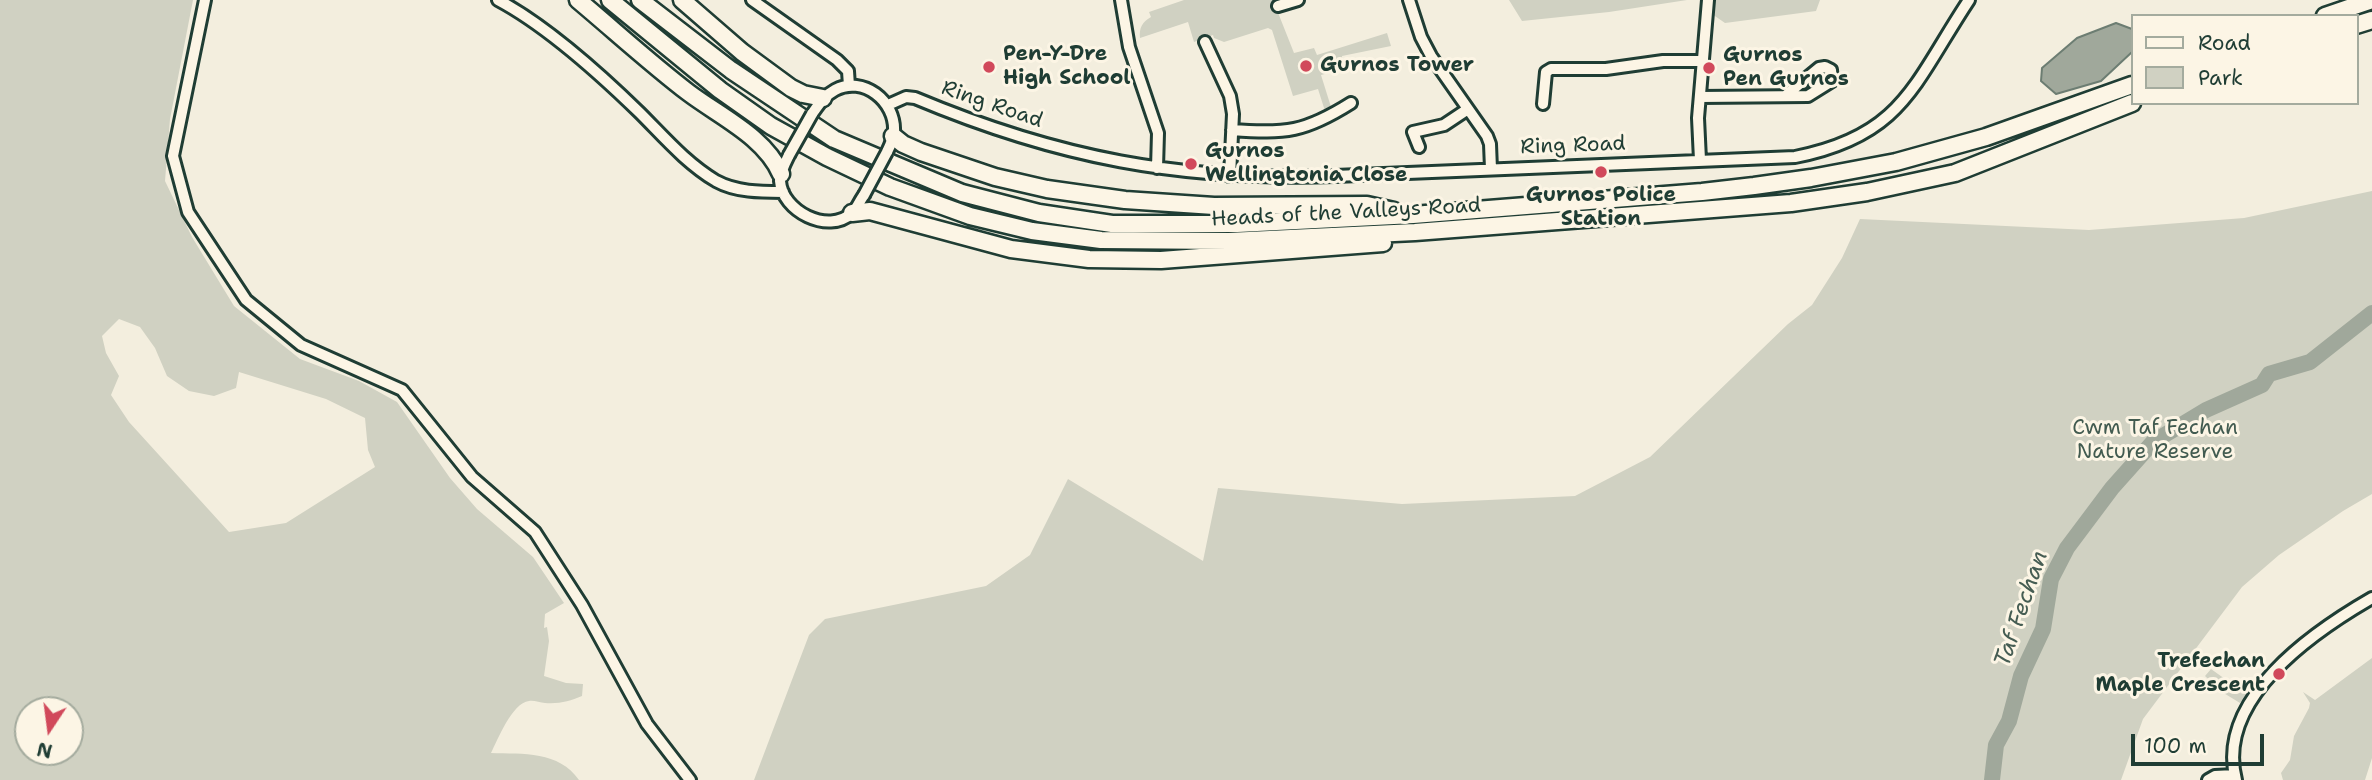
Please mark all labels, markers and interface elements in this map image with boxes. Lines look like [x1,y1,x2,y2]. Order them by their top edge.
legend [2130,14,2358,105]
text: Road [2198,29,2251,57]
place label: Pen-Y-Dre High School [1003,42,1131,92]
place label: Gurnos Pen Gurnos [1723,43,1849,93]
place label: Gurnos Tower [1320,53,1474,79]
marker: Gurnos Tower [1298,58,1314,74]
marker: Pen-Y-Dre High School [981,59,997,75]
marker: Gurnos Pen Gurnos [1701,60,1717,76]
text: Park [2198,64,2243,92]
street label: Ring Road [938,76,1046,134]
street label: Ring Road [1520,132,1626,160]
place label: Gurnos Wellingtonia Close [1205,139,1408,189]
marker: Gurnos Wellingtonia Close [1183,156,1199,172]
marker: Gurnos Police Station [1593,164,1609,180]
place label: Gurnos Police Station [1526,183,1676,233]
street label: Heads of the Valleys Road [1210,193,1482,233]
park label: Cwm Taf Fechan Nature Reserve [2072,416,2238,466]
water label: Taf Fechan [1989,547,2055,671]
place label: Trefechan Maple Crescent [2095,649,2265,699]
marker: Trefechan Maple Crescent [2271,666,2287,682]
north arrow [14,696,84,766]
scale bar [2134,720,2267,764]
text: 100 m [2144,732,2207,760]
text: N [34,736,55,764]

